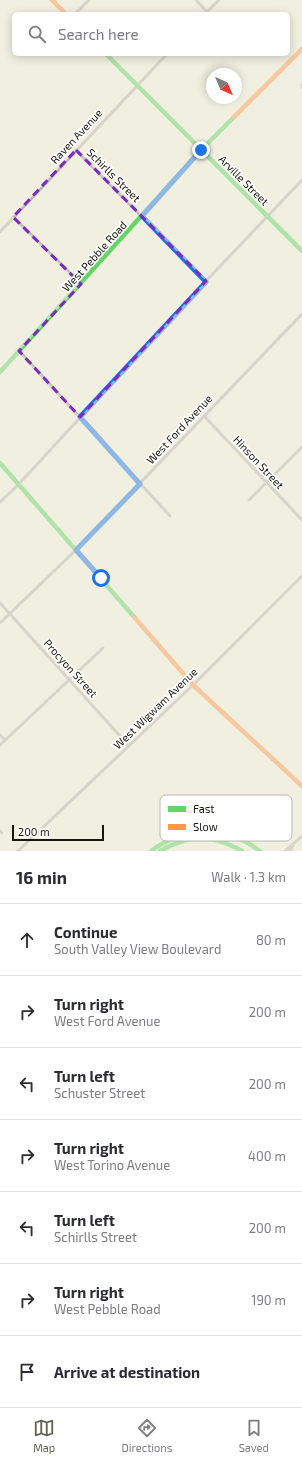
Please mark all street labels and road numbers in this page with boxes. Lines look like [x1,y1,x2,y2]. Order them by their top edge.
street label: Raven Avenue [47,106,105,166]
street label: Schirlls Street [85,146,143,204]
street label: Arville Street [216,152,272,208]
street label: West Pebble Road [59,218,129,294]
street label: West Ford Avenue [144,392,215,466]
street label: Hinson Street [231,433,287,491]
street label: Procyon Street [41,636,101,700]
street label: West Wigwam Avenue [110,665,200,751]

